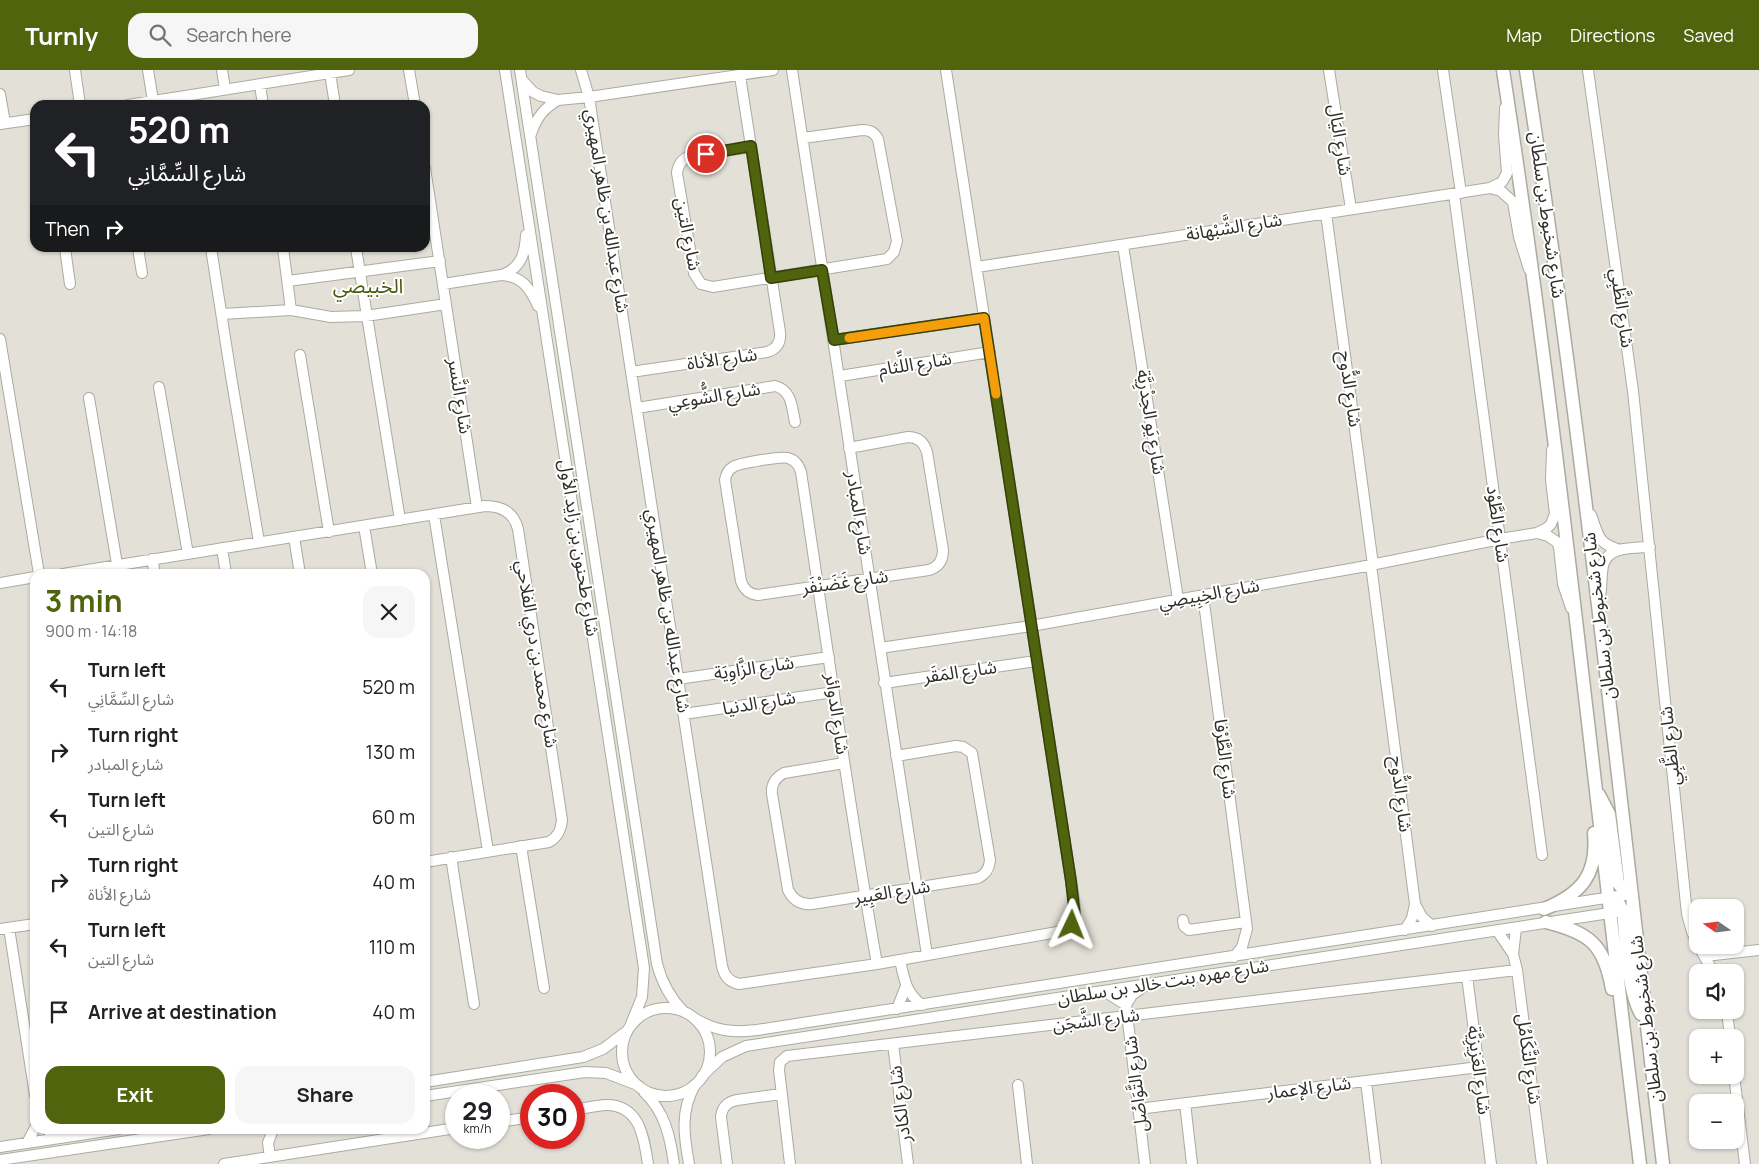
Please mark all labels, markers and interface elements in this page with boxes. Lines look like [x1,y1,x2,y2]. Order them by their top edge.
search box [128,13,478,58]
text: Turnly [25,19,98,52]
icon: search [146,21,174,49]
text: Search here [186,22,292,48]
text: Map [1506,23,1542,47]
text: Directions [1570,23,1655,47]
text: Saved [1683,23,1734,47]
street label: شارع اليَال [1321,102,1358,178]
text: 520 m [128,106,230,154]
street label: شارع عبدالله بن ظاهر المهيري [577,107,636,315]
icon: left [45,120,110,185]
street label: شارع شخبوط بن سلطان [1521,130,1572,300]
pin [685,133,727,175]
icon: arrive [692,140,720,168]
text: شارع السِّمَّانِي [128,158,246,188]
street label: شارع التين [667,195,708,273]
street label: شارع الشَّبْهانة [1184,205,1284,248]
icon: right [100,215,128,243]
text: Then [45,216,90,242]
street label: شارع الظَّبِي [1603,267,1641,349]
district label: الخبيصي [333,272,403,302]
street label: شارع الأناة [685,341,759,378]
street label: شارع اللِّثام [876,341,954,384]
street label: شارع الدُّوح [1331,349,1368,429]
street label: شارع النَّسر [440,355,479,436]
street label: شارع يَو الحِدْرِيَّة [1129,367,1172,477]
street label: شارع الشُّوعِي [665,373,762,417]
street label: شارع طحنون بن زايد الأول [551,458,606,639]
street label: شارع المبادر [838,468,878,557]
street label: شارع الطَّوْد [1479,484,1516,564]
street label: شارع عبدالله بن ظاهر المهيري [638,507,697,715]
street label: شارع شخبوط بن سلطان [1576,531,1623,701]
street label: شارع محمد بن دري الفلاحي [508,558,565,750]
street label: شارع غَضَنْفَر [799,563,890,602]
street label: شارع الخِبِيصِي [1156,572,1262,617]
text: 3 min [45,580,123,621]
button: close [363,586,415,638]
text: 900 m · 14:18 [45,620,137,642]
street label: شارع الزَّاوِيَة [712,649,796,688]
street label: شارع المَقَر [921,654,999,691]
text: Turn left [88,657,166,683]
street label: شارع الدوائر [817,671,856,756]
icon: left [45,673,73,701]
text: 520 m [362,674,415,700]
street label: شارع الدنيا [720,684,798,723]
text: شارع السِّمَّانِي [88,688,174,710]
street label: شارع الظَّبِي [1652,705,1688,787]
street label: شارع الطَّرْفا [1206,718,1243,801]
text: Turn right [88,722,178,748]
icon: right [45,738,73,766]
text: 130 m [366,739,415,765]
text: شارع المبادر [88,753,163,775]
street label: شارع الدُّوح [1382,754,1419,834]
text: Turn left [88,787,166,813]
icon: left [45,803,73,831]
text: 60 m [372,804,415,830]
text: شارع التين [88,818,154,840]
text: Turn right [88,852,178,878]
icon: right [45,868,73,896]
text: 40 m [372,869,415,895]
street label: شارع العَبِير [851,873,932,912]
text: شارع الأناة [88,883,151,905]
position arrow [1045,898,1097,950]
north arrow [1689,899,1744,954]
map controls [1689,899,1744,1149]
text: Turn left [88,917,166,943]
icon: left [45,933,73,961]
text: 110 m [369,934,415,960]
street label: شارع شخبوط بن سلطان [1623,934,1670,1104]
text: شارع التين [88,948,154,970]
street label: شارع مهره بنت خالد بن سلطان [1055,952,1271,1013]
button: sound [1689,964,1744,1019]
icon: arrive [45,998,73,1026]
text: Arrive at destination [88,999,277,1025]
text: 40 m [372,999,415,1025]
street label: شارع الشَّجَن [1051,1000,1141,1039]
street label: شارع التَّكَامُل [1509,1012,1548,1106]
street label: شارع العَزِيزِيَّة [1460,1024,1497,1116]
button: + [1689,1029,1744,1084]
street label: شارع التَّوَاصُل [1117,1034,1156,1133]
street label: شارع الكادر [882,1064,919,1145]
button: Exit [45,1066,225,1124]
button: Share [235,1066,415,1124]
street label: شارع الإعمار [1264,1070,1353,1107]
speed limit sign: 30 [520,1084,585,1149]
text: 29 [462,1093,493,1128]
button: − [1689,1094,1744,1149]
text: km/h [464,1120,491,1137]

